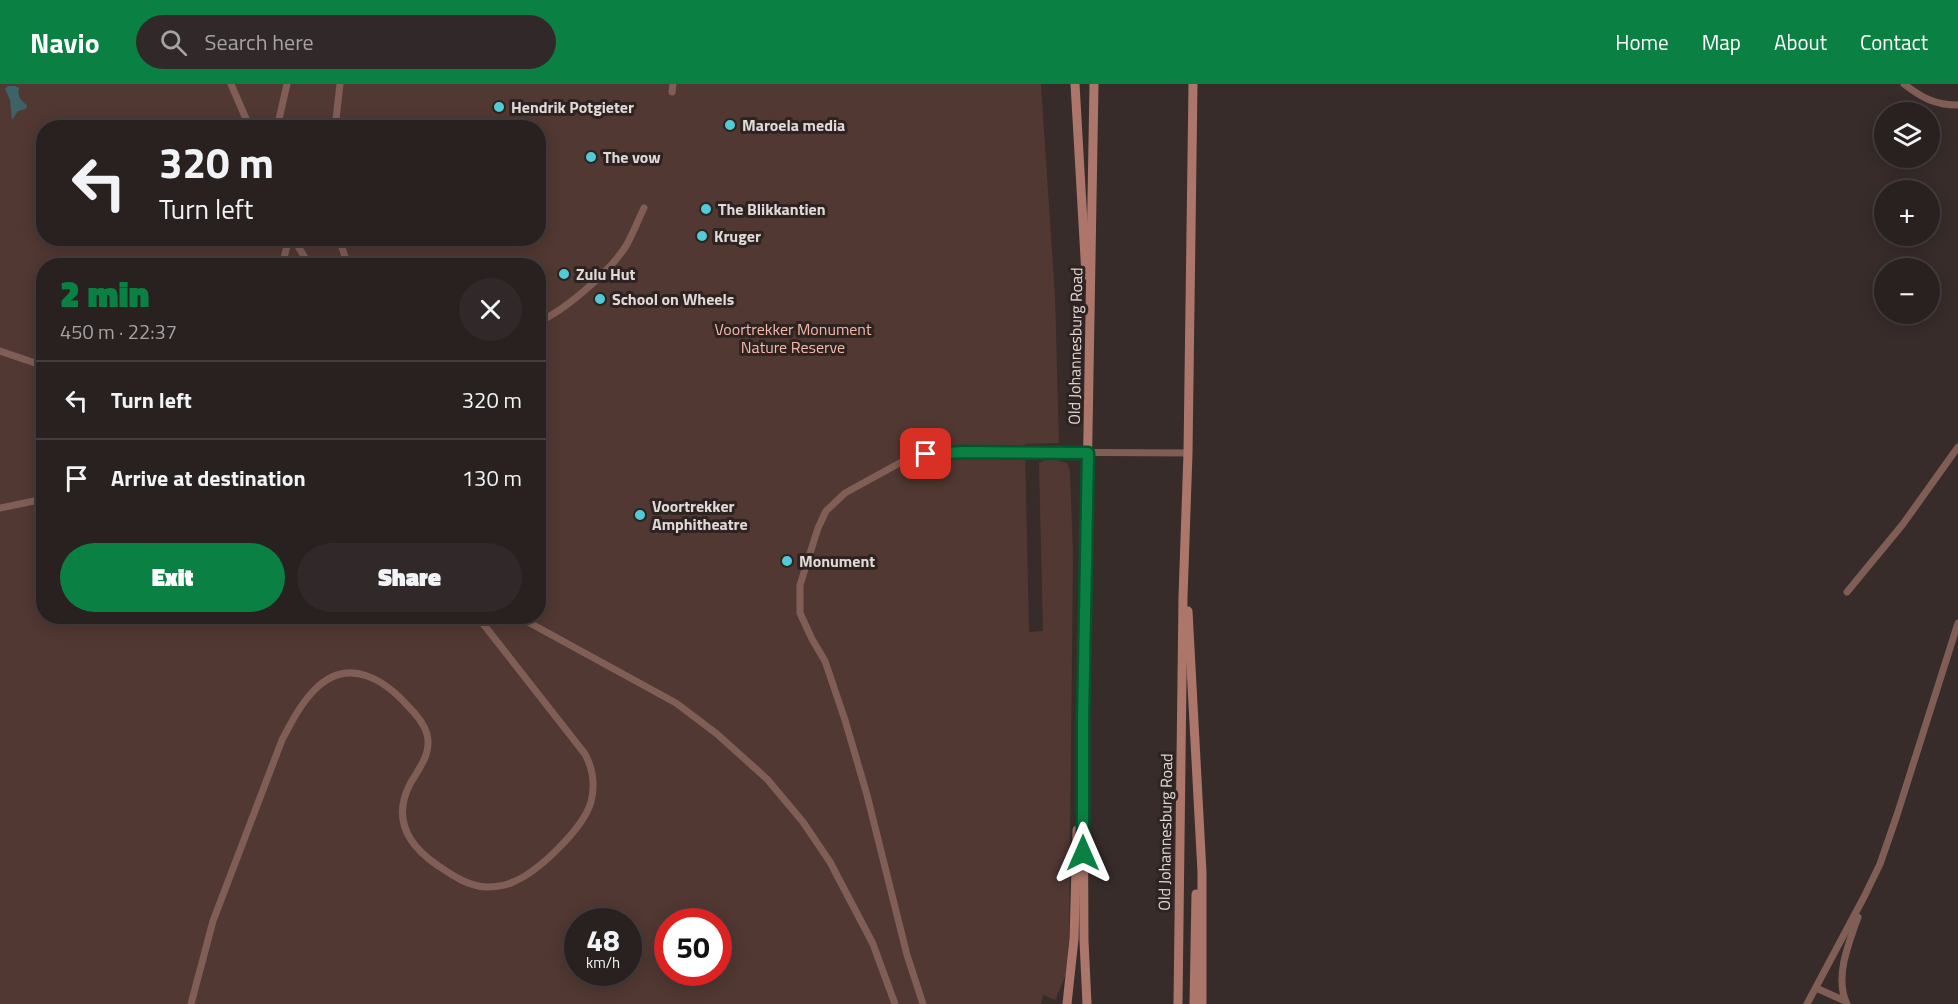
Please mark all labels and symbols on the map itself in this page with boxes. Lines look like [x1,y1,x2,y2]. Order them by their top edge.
place label: Hendrik Potgieter [511,95,634,119]
marker: Hendrik Potgieter [492,100,506,114]
place label: Maroela media [742,113,845,137]
marker: Maroela media [723,118,737,132]
place label: The vow [603,145,661,169]
marker: The vow [584,150,598,164]
place label: The Blikkantien [718,197,826,221]
marker: The Blikkantien [699,202,713,216]
place label: Kruger [714,224,761,248]
marker: Kruger [695,229,709,243]
place label: Zulu Hut [576,262,636,286]
marker: Zulu Hut [557,267,571,281]
street label: Old Johannesburg Road [1062,267,1088,425]
place label: School on Wheels [612,287,734,311]
marker: School on Wheels [593,292,607,306]
park label: Voortrekker Monument Nature Reserve [714,317,872,359]
pin [900,428,951,479]
place label: Voortrekker Amphitheatre [652,494,748,536]
marker: Voortrekker Amphitheatre [633,508,647,522]
place label: Monument [799,549,875,573]
marker: Monument [780,554,794,568]
street label: Old Johannesburg Road [1152,753,1178,911]
position arrow [1051,821,1115,885]
speed limit sign: 50 [654,908,732,986]

